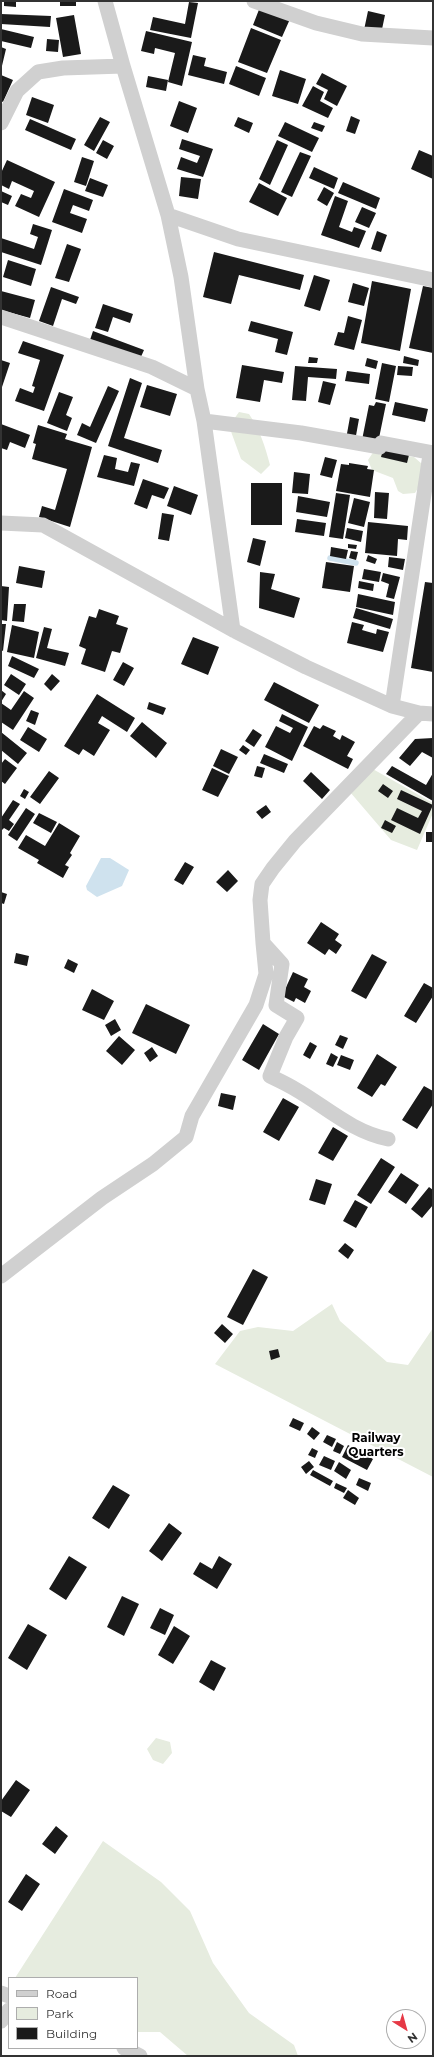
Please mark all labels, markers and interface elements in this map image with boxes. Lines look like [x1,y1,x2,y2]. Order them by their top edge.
district label: Railway Quarters [348,1431,404,1459]
legend [8,1977,138,2049]
text: Road [46,1986,77,2001]
text: Park [46,2006,73,2021]
north arrow [386,2009,426,2049]
text: Building [46,2026,97,2041]
text: N [405,2030,420,2046]

